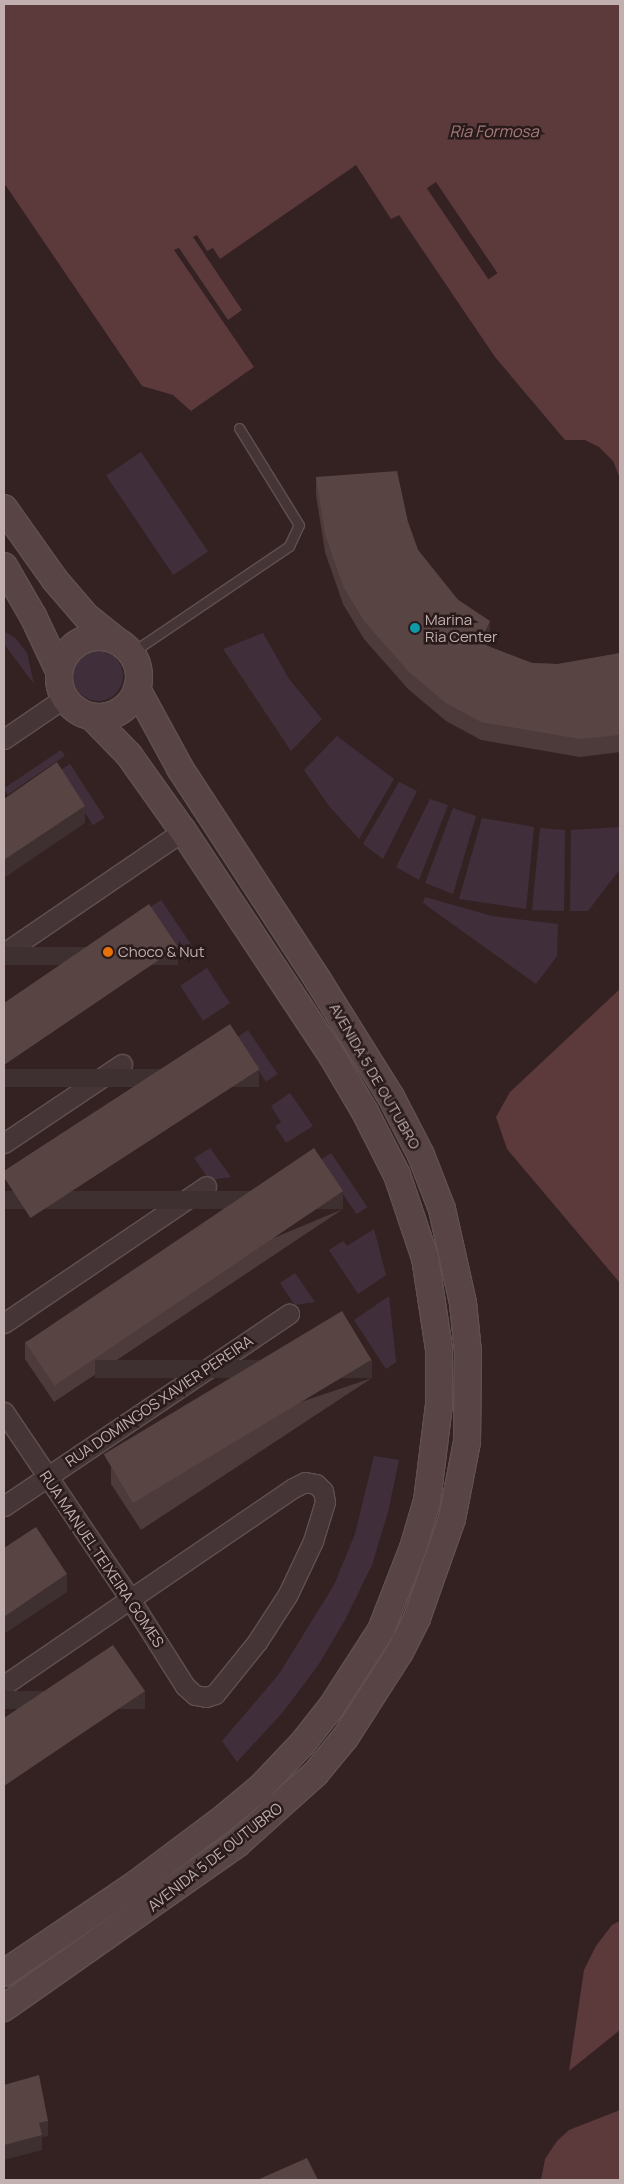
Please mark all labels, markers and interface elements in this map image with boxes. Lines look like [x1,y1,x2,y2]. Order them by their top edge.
water label: Ria Formosa [449,121,539,141]
place label: Marina Ria Center [425,610,497,645]
marker: Marina Ria Center [409,622,421,634]
place label: Choco & Nut [118,943,204,961]
marker: Choco & Nut [102,946,114,958]
street label: AVENIDA 5 DE OUTUBRO [326,1000,424,1152]
street label: RUA DOMINGOS XAVIER PEREIRA [62,1331,256,1471]
street label: RUA MANUEL TEIXEIRA GOMES [36,1467,168,1651]
street label: AVENIDA 5 DE OUTUBRO [144,1799,286,1915]

